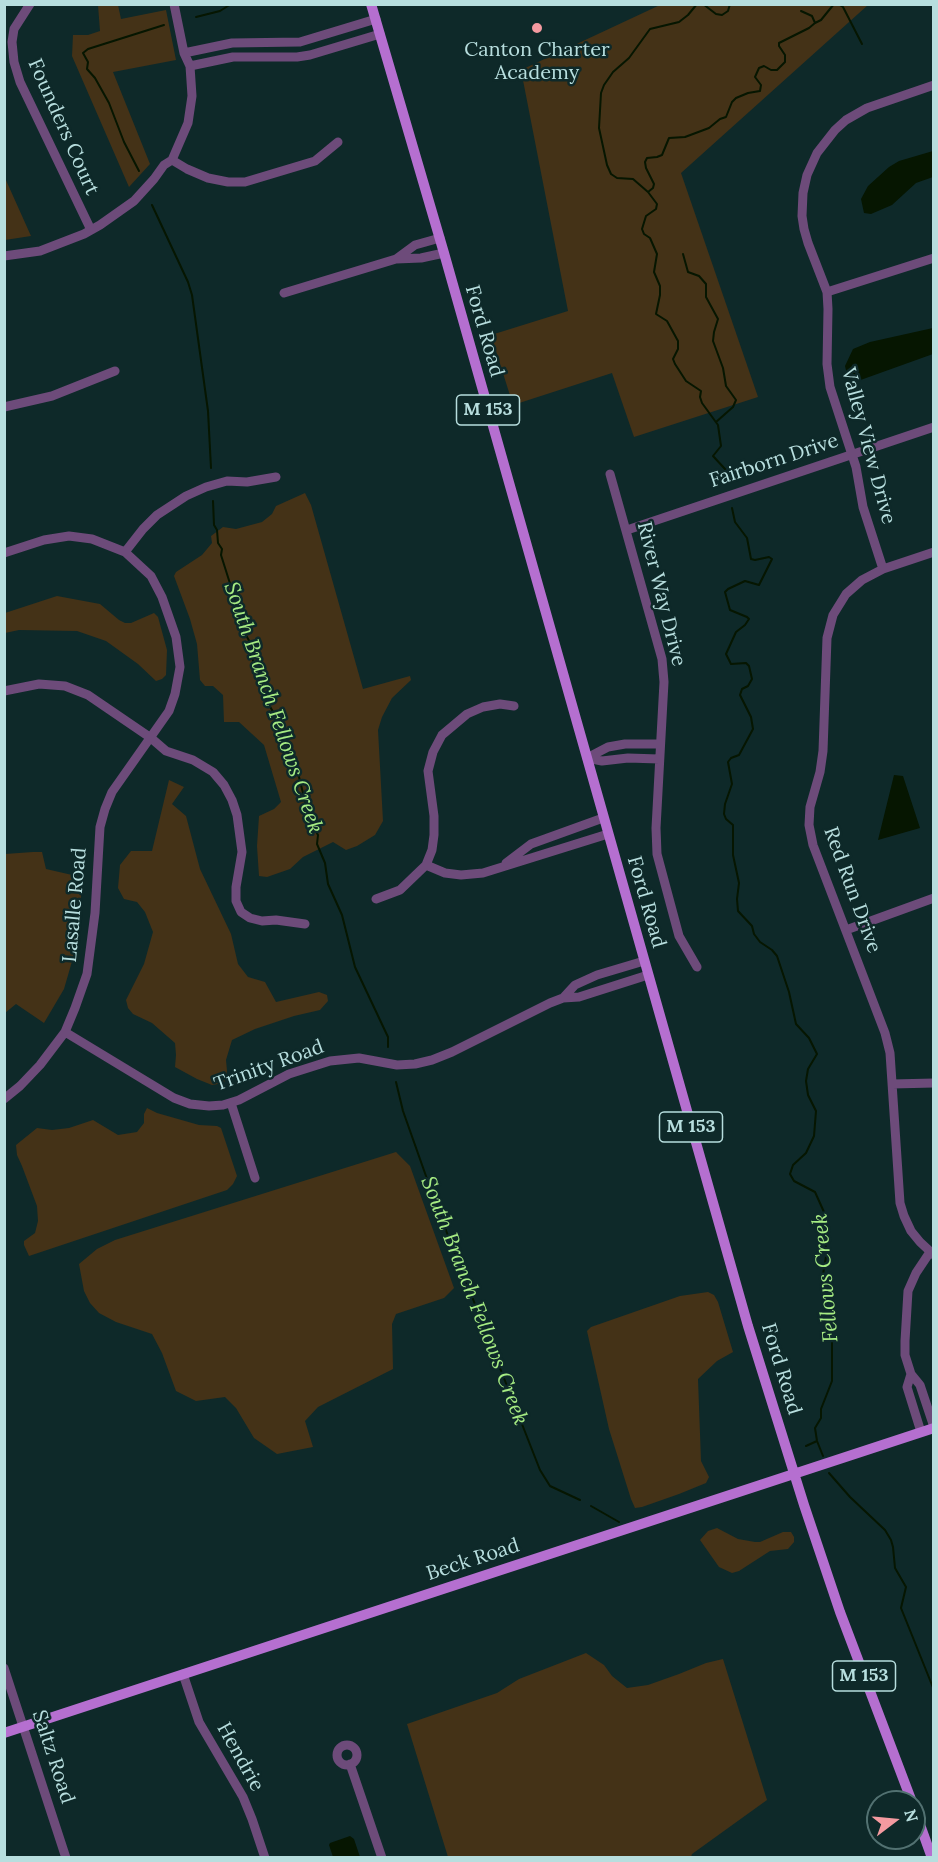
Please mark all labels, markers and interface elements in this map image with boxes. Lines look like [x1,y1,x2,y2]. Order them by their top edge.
marker: Canton Charter Academy [530,21,544,35]
place label: Canton Charter Academy [464,38,610,85]
street label: Founders Court [22,55,104,199]
street label: Ford Road [459,282,509,380]
street label: Valley View Drive [836,365,900,527]
road number: M 153 [456,395,520,425]
street label: Fairborn Drive [707,429,841,493]
street label: River Way Drive [631,519,691,669]
water label: South Branch Fellows Creek [218,579,328,837]
street label: Red Run Drive [818,824,886,956]
street label: Lasalle Road [58,847,92,963]
street label: Ford Road [621,853,671,951]
street label: Trinity Road [211,1035,327,1097]
road number: M 153 [660,1112,722,1142]
water label: South Branch Fellows Creek [415,1173,533,1429]
water label: Fellows Creek [808,1212,844,1344]
street label: Ford Road [756,1320,806,1418]
street label: Beck Road [424,1534,522,1586]
road number: M 153 [832,1661,896,1691]
street label: Saltz Road [27,1707,79,1807]
street label: Hendrie [211,1718,269,1796]
north arrow [866,1790,926,1850]
text: N [900,1807,923,1824]

